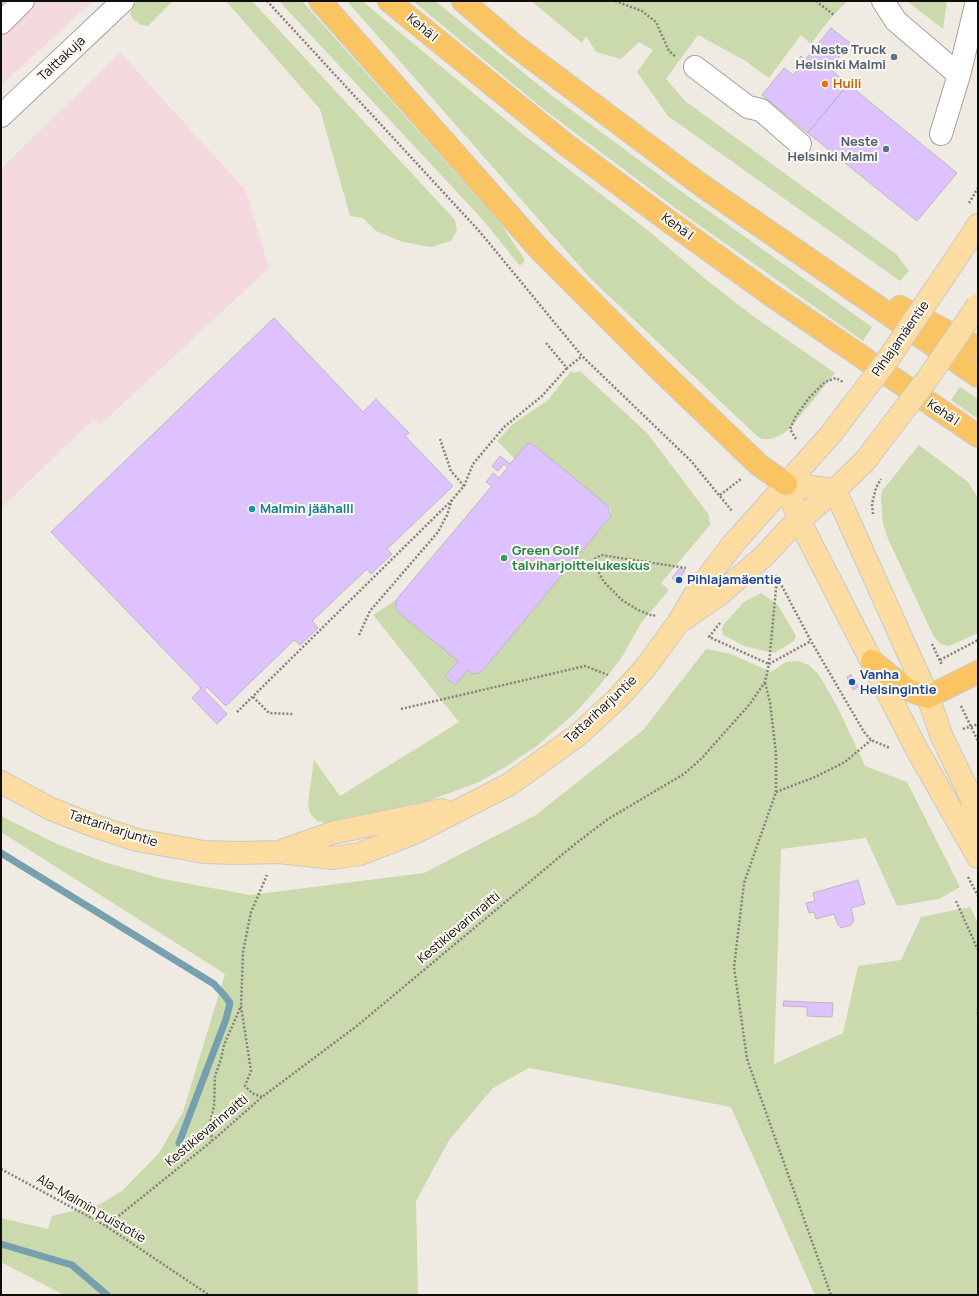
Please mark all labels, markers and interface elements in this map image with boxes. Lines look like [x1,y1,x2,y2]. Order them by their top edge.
street label: Kehä I [403,11,441,45]
street label: Talttakuja [35,33,89,85]
place label: Neste Truck Helsinki Malmi [796,42,886,73]
marker: Neste Truck Helsinki Malmi [889,52,899,62]
place label: Huili [833,76,861,92]
marker: Huili [820,79,830,89]
place label: Neste Helsinki Malmi [788,134,878,165]
marker: Neste Helsinki Malmi [881,144,891,154]
street label: Kehä I [658,210,696,244]
street label: Pihlajamäentie [869,298,933,380]
street label: Kehä I [924,397,962,429]
place label: Malmin jäähalli [260,501,354,517]
marker: Malmin jäähalli [247,504,257,514]
place label: Green Golf talviharjoittelukeskus [512,543,650,574]
marker: Green Golf talviharjoittelukeskus [499,553,509,563]
place label: Pihlajamäentie [687,572,781,588]
marker: Pihlajamäentie [674,575,684,585]
place label: Vanha Helsingintie [860,667,937,698]
street label: Tattariharjuntie [562,673,640,747]
marker: Vanha Helsingintie [847,677,857,687]
street label: Tattariharjuntie [66,807,160,851]
street label: Kestikievarinraitti [415,889,503,967]
street label: Kestikievarinraitti [163,1092,251,1170]
street label: Ala-Malmin puistotie [34,1171,148,1247]

